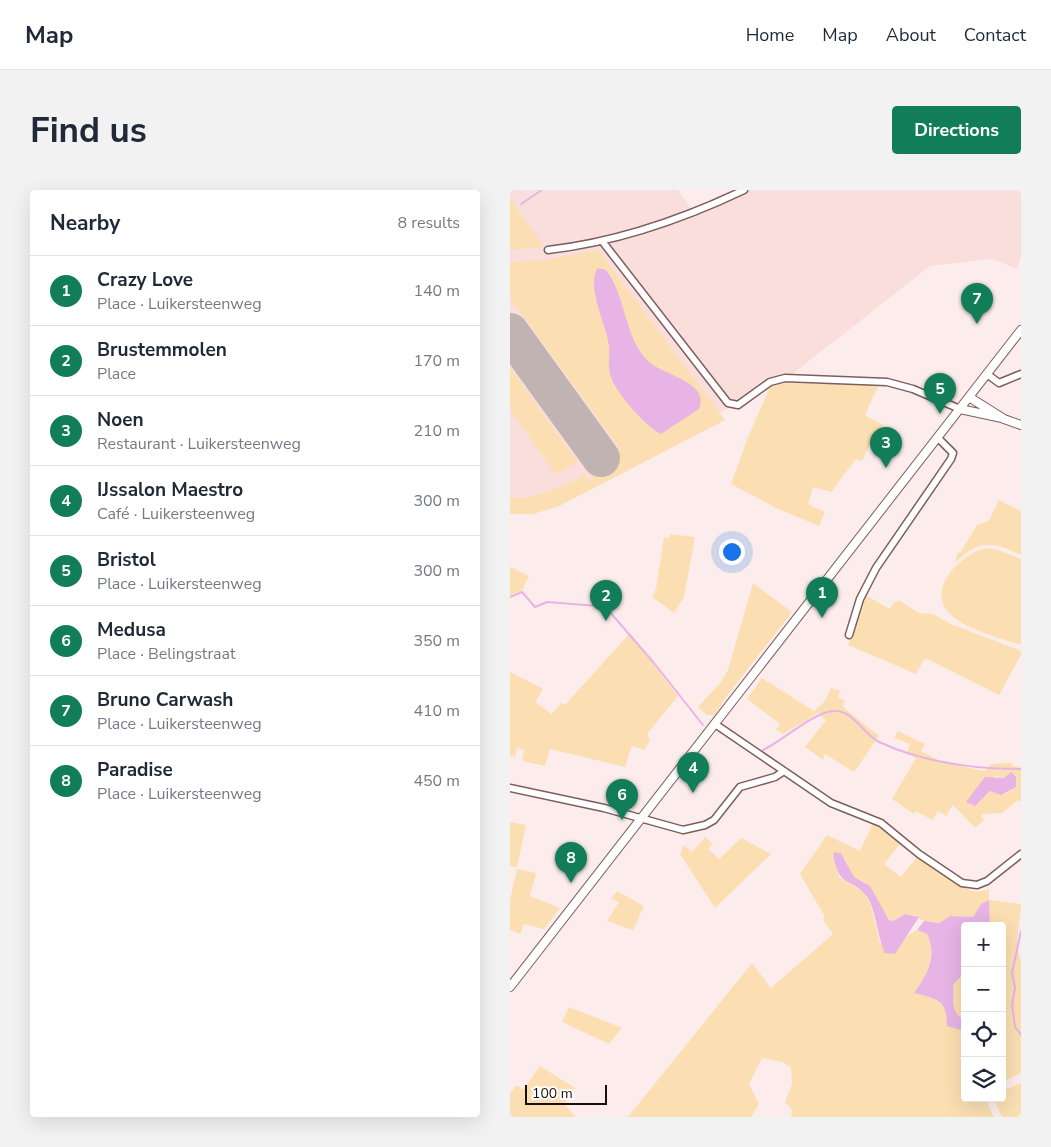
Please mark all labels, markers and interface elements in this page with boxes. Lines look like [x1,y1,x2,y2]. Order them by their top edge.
text: Map [25,19,73,51]
text: Home [746,23,794,47]
text: Map [822,23,858,47]
text: About [886,23,936,47]
text: Contact [964,23,1026,47]
button: Directions [892,106,1021,154]
text: Find us [30,107,147,154]
text: Nearby [50,209,120,237]
text: 8 results [398,212,460,234]
text: Crazy Love [97,267,193,293]
text: 1 [61,280,71,302]
text: 140 m [413,280,460,302]
pin: 7 [961,283,993,324]
text: Place · Luikersteenweg [97,293,262,315]
text: Brustemmolen [97,337,227,363]
text: 2 [61,350,71,372]
text: 170 m [413,350,460,372]
text: Place [97,363,136,385]
pin: 5 [924,373,956,414]
text: Noen [97,407,144,433]
text: 3 [61,420,71,442]
text: 210 m [413,420,460,442]
pin: 3 [870,427,902,468]
text: Restaurant · Luikersteenweg [97,433,301,455]
text: IJssalon Maestro [97,477,243,503]
text: 4 [61,490,71,512]
text: 300 m [413,490,460,512]
text: Café · Luikersteenweg [97,503,255,525]
your location [719,539,745,565]
text: Bristol [97,547,156,573]
text: 5 [61,560,71,582]
text: 300 m [413,560,460,582]
text: Place · Luikersteenweg [97,573,262,595]
pin: 1 [806,577,838,618]
pin: 2 [590,580,622,621]
text: Medusa [97,617,166,643]
text: 6 [61,630,71,652]
text: 350 m [413,630,460,652]
text: Place · Belingstraat [97,643,236,665]
text: Bruno Carwash [97,687,233,713]
text: 7 [61,700,71,722]
text: 410 m [413,700,460,722]
text: Place · Luikersteenweg [97,713,262,735]
pin: 4 [677,752,709,793]
text: Paradise [97,757,173,783]
text: 8 [61,770,71,792]
text: 450 m [413,770,460,792]
pin: 6 [606,779,638,820]
text: Place · Luikersteenweg [97,783,262,805]
pin: 8 [555,842,587,883]
map controls [961,922,1006,1102]
button: + [961,922,1006,967]
button: − [961,967,1006,1012]
button: locate [961,1012,1006,1057]
button: layers [961,1057,1006,1102]
scale bar [525,1082,608,1105]
text: 100 m [532,1084,573,1103]

